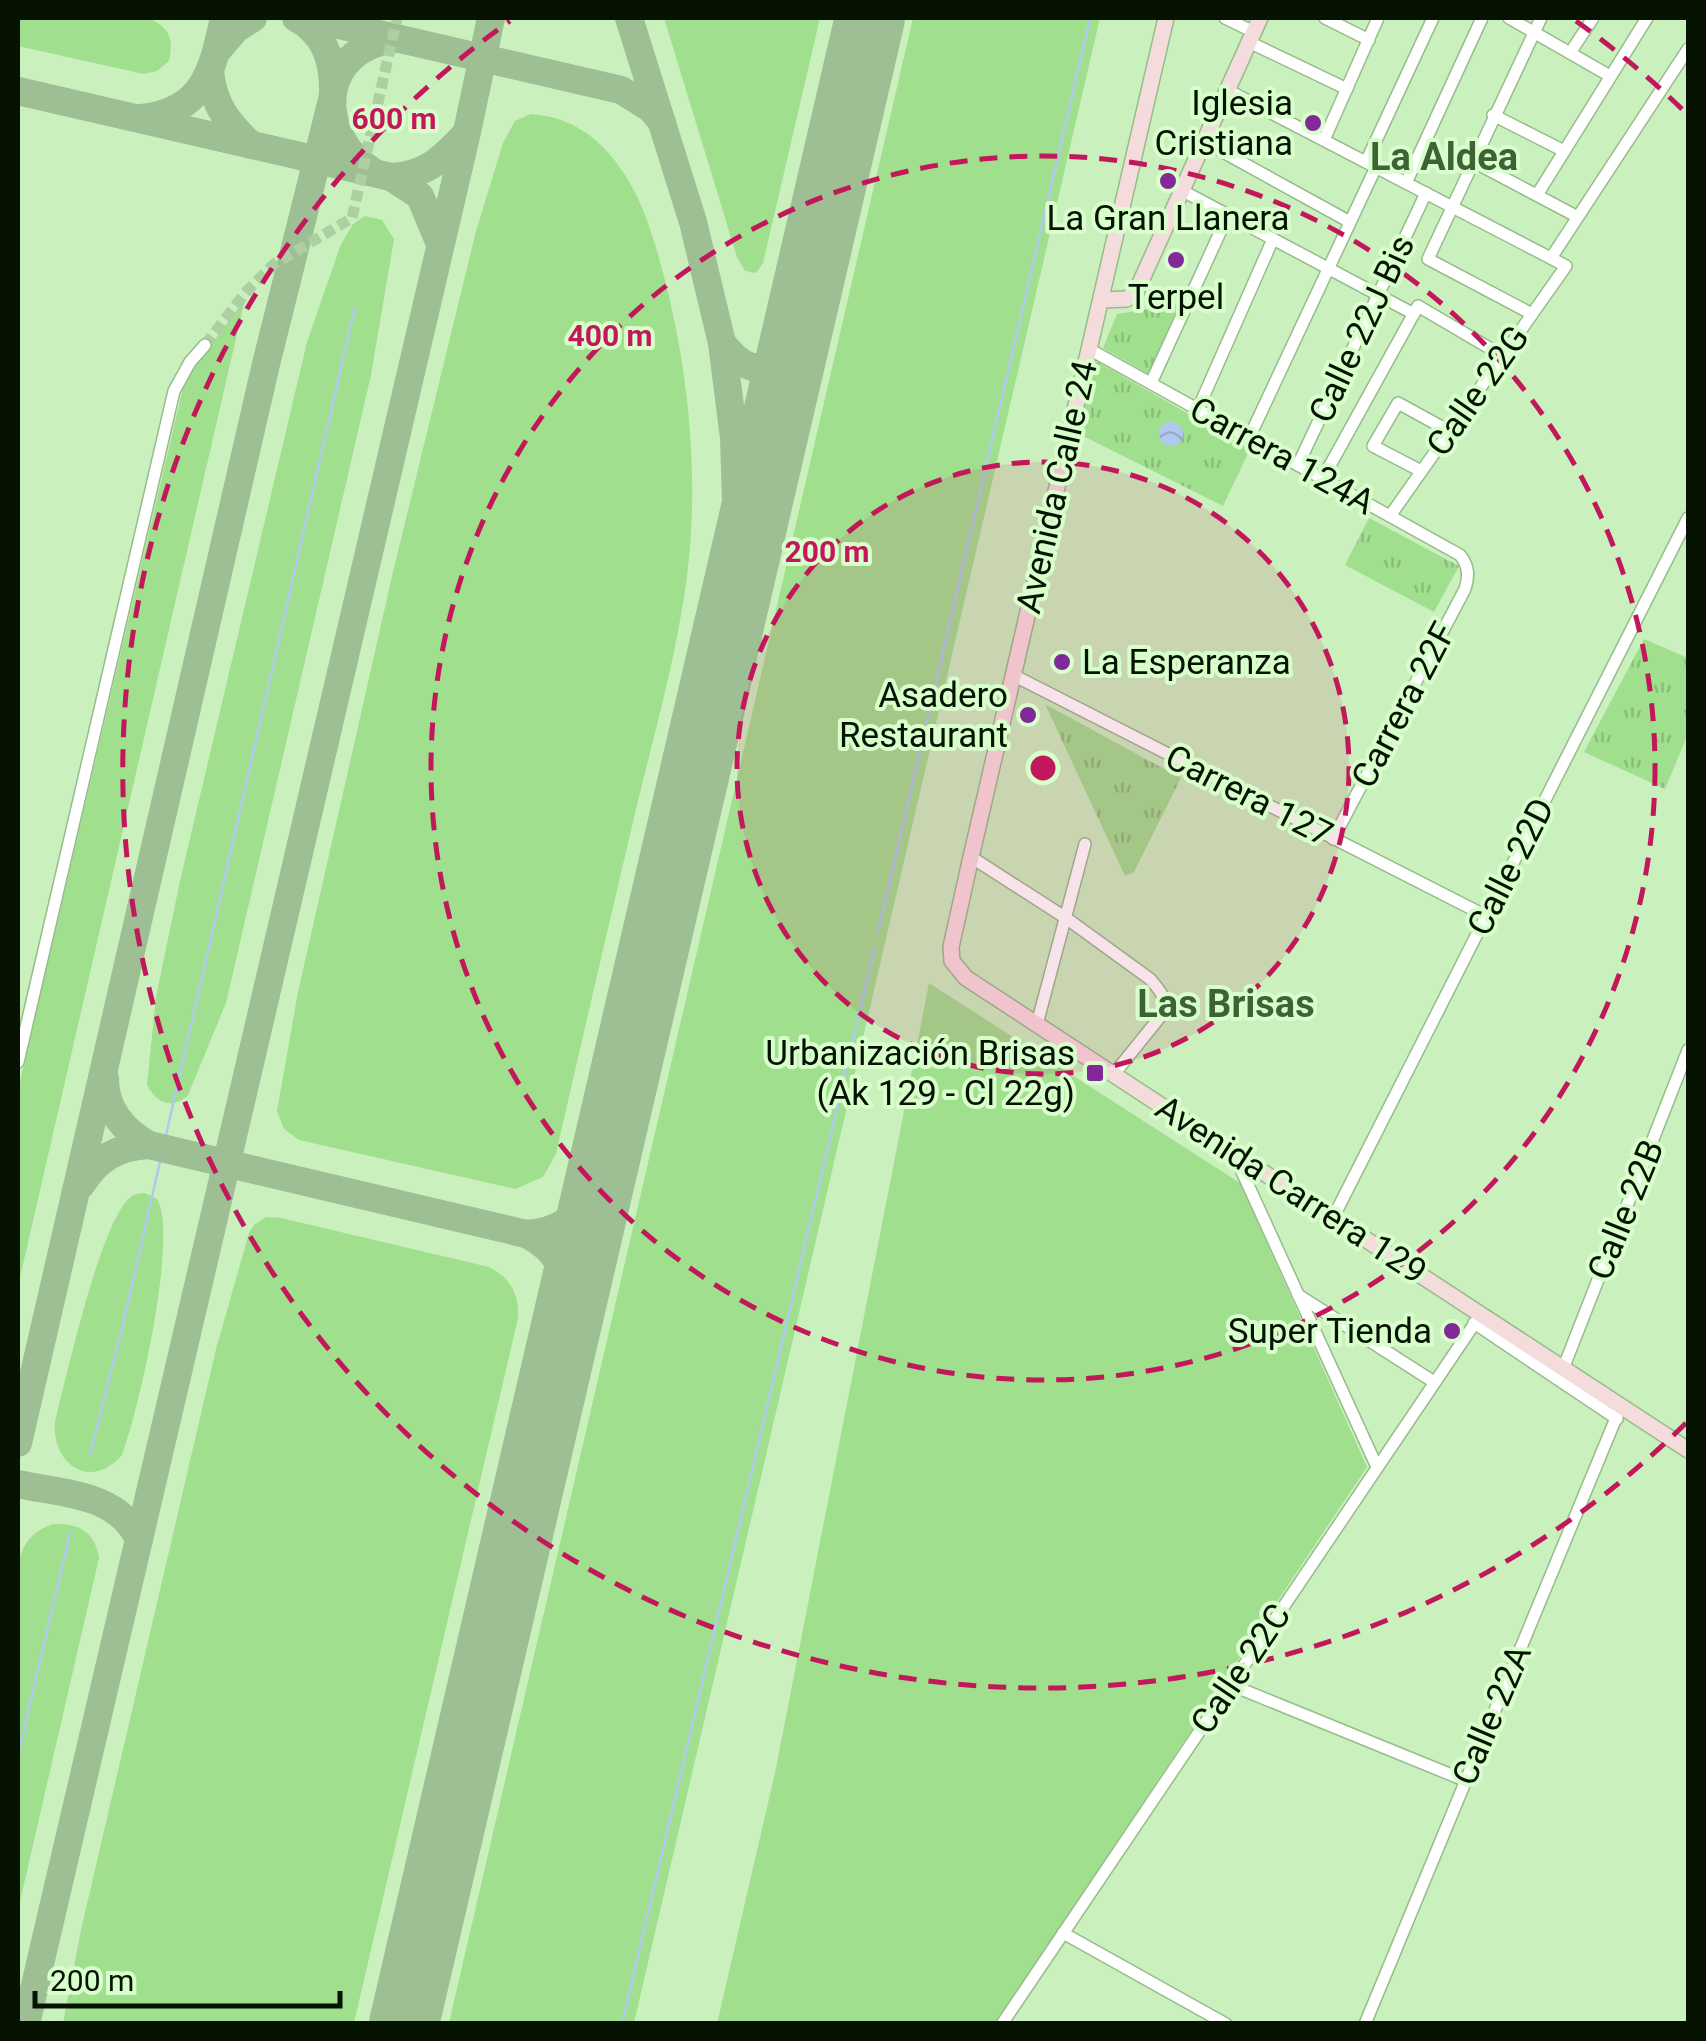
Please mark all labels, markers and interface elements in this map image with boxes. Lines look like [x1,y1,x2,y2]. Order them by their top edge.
place label: Iglesia Cristiana [1154,83,1293,164]
text: 600 m [351,101,437,136]
marker: Iglesia Cristiana [1302,112,1324,134]
district label: La Aldea [1370,135,1518,179]
marker: La Gran Llanera [1157,170,1179,192]
place label: La Gran Llanera [1046,198,1290,239]
street label: Calle 22J Bis [1301,229,1423,429]
marker: Terpel [1165,249,1187,271]
place label: Terpel [1128,277,1224,318]
text: 400 m [567,318,653,353]
street label: Calle 22G [1418,318,1538,464]
street label: Avenida Calle 24 [1008,357,1106,617]
street label: Carrera 124A [1183,388,1382,524]
text: 200 m [784,534,870,569]
street label: Carrera 22F [1343,615,1465,795]
place label: La Esperanza [1082,642,1291,683]
marker: La Esperanza [1051,651,1073,673]
place label: Asadero Restaurant [839,675,1008,756]
marker: Asadero Restaurant [1017,704,1039,726]
street label: Carrera 127 [1159,736,1339,856]
centre of rings [1025,750,1061,786]
street label: Calle 22D [1459,792,1563,942]
district label: Las Brisas [1137,982,1315,1026]
place label: Urbanización Brisas (Ak 129 - Cl 22g) [765,1033,1075,1114]
marker: Urbanización Brisas (Ak 129 - Cl 22g) [1084,1062,1106,1084]
street label: Avenida Carrera 129 [1148,1087,1434,1293]
street label: Calle 22B [1579,1134,1673,1286]
place label: Super Tienda [1228,1311,1432,1352]
marker: Super Tienda [1441,1320,1463,1342]
street label: Calle 22C [1183,1596,1299,1742]
street label: Calle 22A [1444,1639,1540,1791]
scale bar [35,1946,340,2008]
text: 200 m [50,1963,134,1998]

